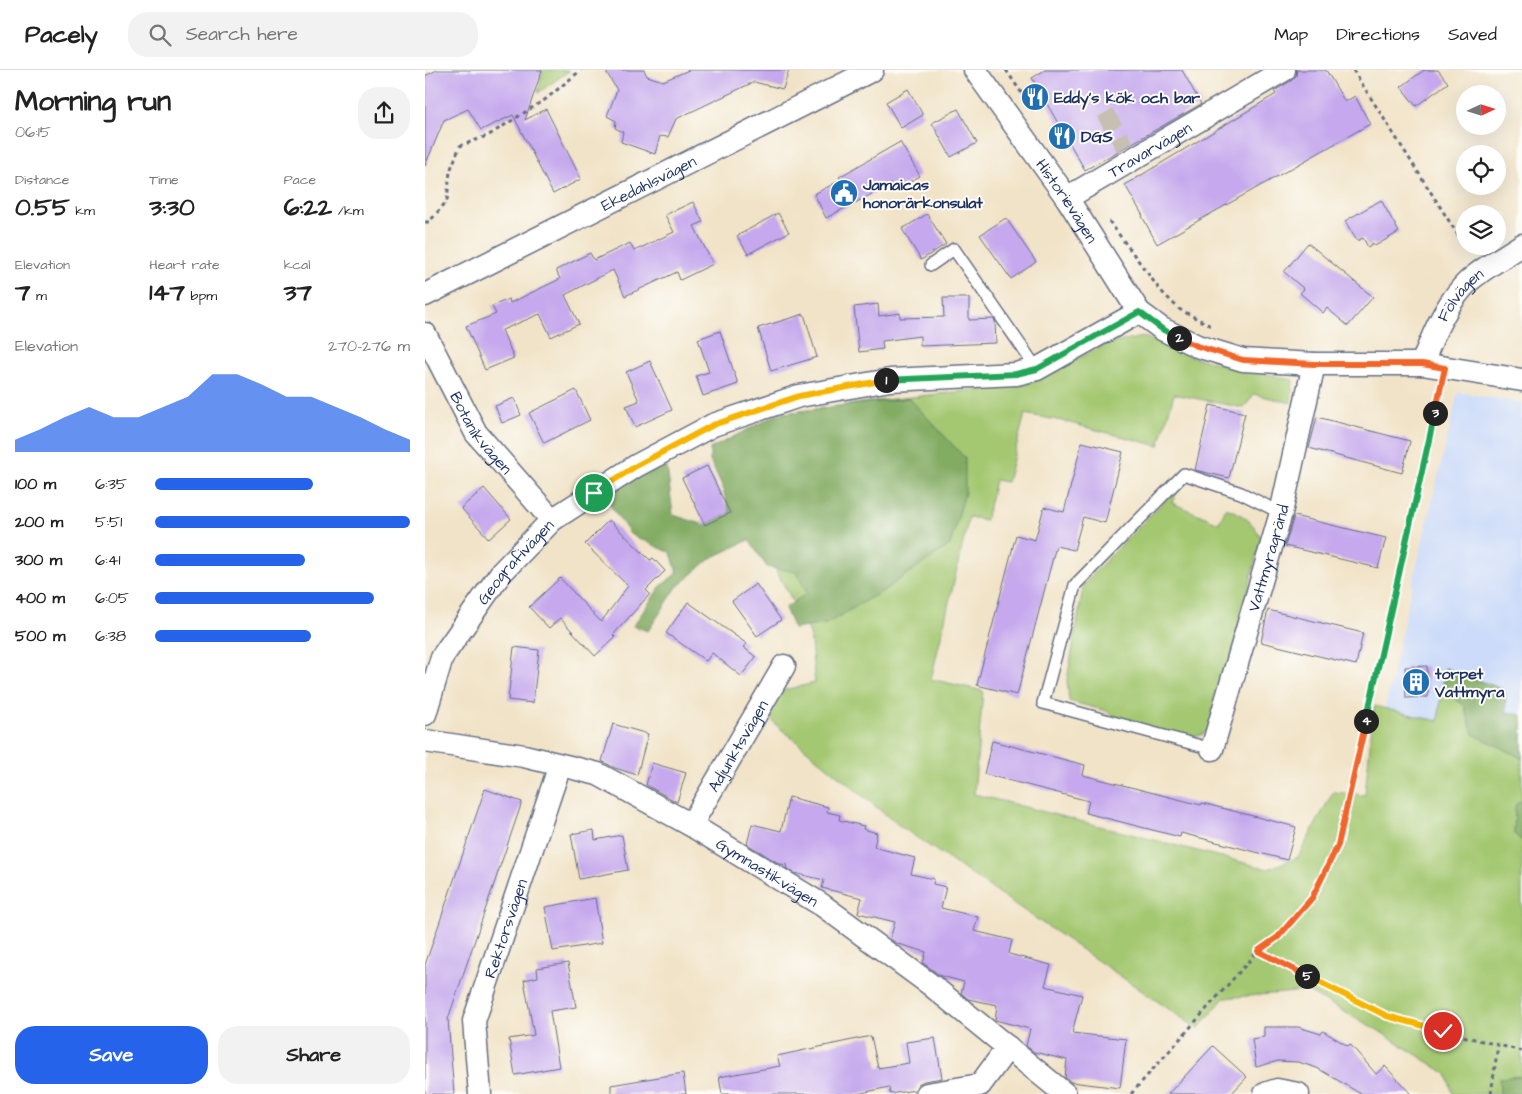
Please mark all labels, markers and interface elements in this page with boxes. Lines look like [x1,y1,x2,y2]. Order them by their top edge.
search box [128,12,478,57]
text: Pacely [25,18,98,52]
icon: search [146,21,174,49]
text: Search here [186,21,298,48]
text: Map [1274,22,1308,47]
text: Directions [1336,22,1420,47]
text: Saved [1448,22,1497,47]
text: Morning run [15,82,171,121]
restaurant icon: Eddy's kök och bar [1020,82,1050,112]
north arrow [1456,85,1506,135]
map controls [1456,85,1506,255]
button: share [358,87,410,139]
place label: Eddy's kök och bar [1054,87,1200,110]
street label: Travarvägen [1104,117,1196,183]
text: 06:15 [15,121,51,143]
restaurant icon: DGS [1047,121,1077,151]
place label: DGS [1081,126,1113,148]
button: locate [1456,145,1506,195]
street label: Ekedahlsvägen [597,150,700,217]
street label: Historievägen [1030,155,1103,247]
text: Distance [15,170,69,190]
text: Time [149,170,179,190]
text: Pace [284,170,316,190]
place label: Jamaicas honorärkonsulat [862,174,983,214]
public building icon: Jamaicas honorärkonsulat [829,178,859,208]
text: 0.55 [15,190,70,225]
text: 3:30 [149,190,195,225]
text: 6:22 [284,190,332,225]
text: km [70,201,95,221]
text: /km [332,201,364,221]
button: layers [1456,205,1506,255]
text: Elevation [15,255,70,275]
text: Heart rate [149,255,220,275]
text: kcal [284,255,310,275]
street label: Fölvägen [1432,263,1488,326]
text: 7 [15,275,30,310]
text: 147 [149,275,185,310]
text: 37 [284,275,312,310]
text: m [30,286,47,306]
text: bpm [185,286,217,306]
pin: 2 [1167,326,1191,350]
text: 2 [1175,328,1184,348]
text: Elevation [15,335,78,357]
text: 270–276 m [328,335,410,357]
pin: 1 [873,368,899,392]
text: 1 [886,370,887,390]
street label: Botanikvägen [444,388,517,479]
pin: 3 [1423,400,1447,426]
text: 3 [1432,403,1439,423]
pin [573,472,615,514]
text: 100 m [15,473,56,495]
text: 6:35 [95,473,127,495]
icon: arrive [580,479,608,507]
street label: Vattmyragränd [1243,503,1295,615]
text: 200 m [15,511,63,533]
text: 5:51 [95,511,122,533]
street label: Geografivägen [472,515,559,609]
text: 300 m [15,549,62,571]
text: 6:41 [95,549,121,571]
text: 400 m [15,587,65,609]
text: 6:05 [95,587,129,609]
text: 500 m [15,625,65,647]
text: 6:38 [95,625,126,647]
place label: torpet Vattmyra [1434,663,1505,704]
building icon: torpet Vattmyra [1401,667,1431,697]
street label: Adjunktsvägen [703,696,774,796]
pin: 4 [1353,708,1379,734]
text: 4 [1362,711,1371,731]
street label: Gymnastikvägen [712,833,822,912]
street label: Rektorsvägen [479,876,533,981]
pin: 5 [1295,964,1319,988]
text: 5 [1303,966,1312,986]
pin [1422,1010,1464,1052]
icon: check [1429,1017,1457,1045]
button: Save [15,1026,208,1084]
button: Share [218,1026,410,1084]

